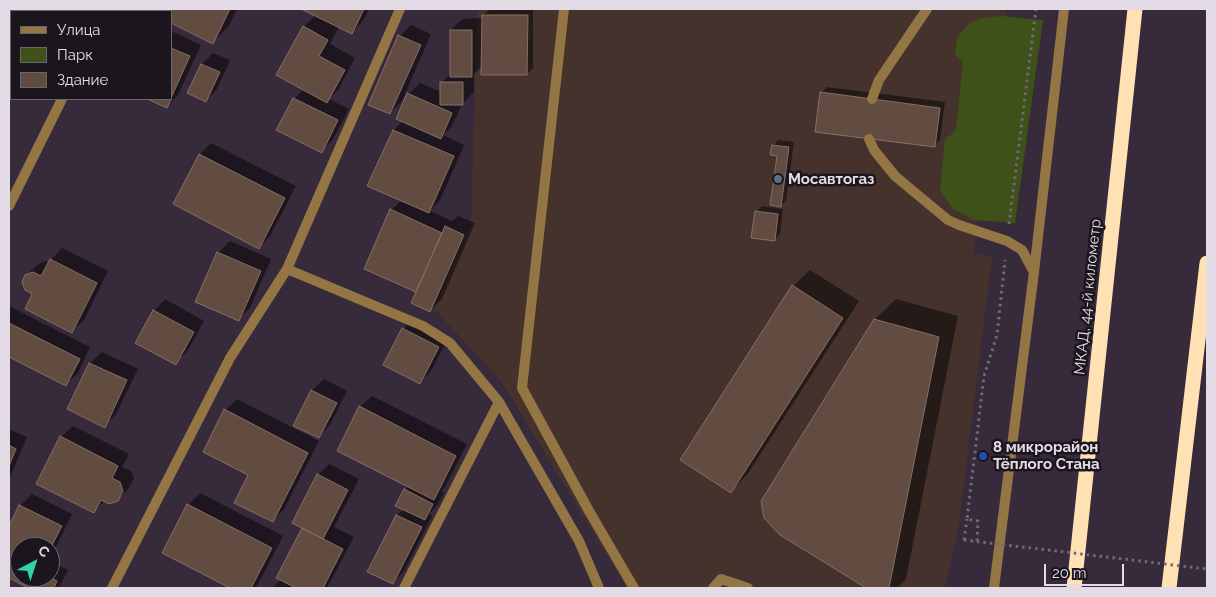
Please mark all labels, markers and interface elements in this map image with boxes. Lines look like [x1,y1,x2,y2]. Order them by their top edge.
legend [10,10,172,100]
text: Улица [57,21,101,39]
text: Парк [57,46,93,64]
text: Здание [57,71,108,89]
place label: Мосавтогаз [788,170,874,188]
marker: Мосавтогаз [772,173,784,185]
street label: МКАД, 44-й километр [1071,218,1105,376]
place label: 8 микрорайон Тёплого Стана [993,438,1100,473]
marker: 8 микрорайон Тёплого Стана [977,450,989,462]
north arrow [10,537,60,587]
text: С [35,542,53,560]
scale bar [1046,554,1126,586]
text: 20 m [1052,564,1087,582]

